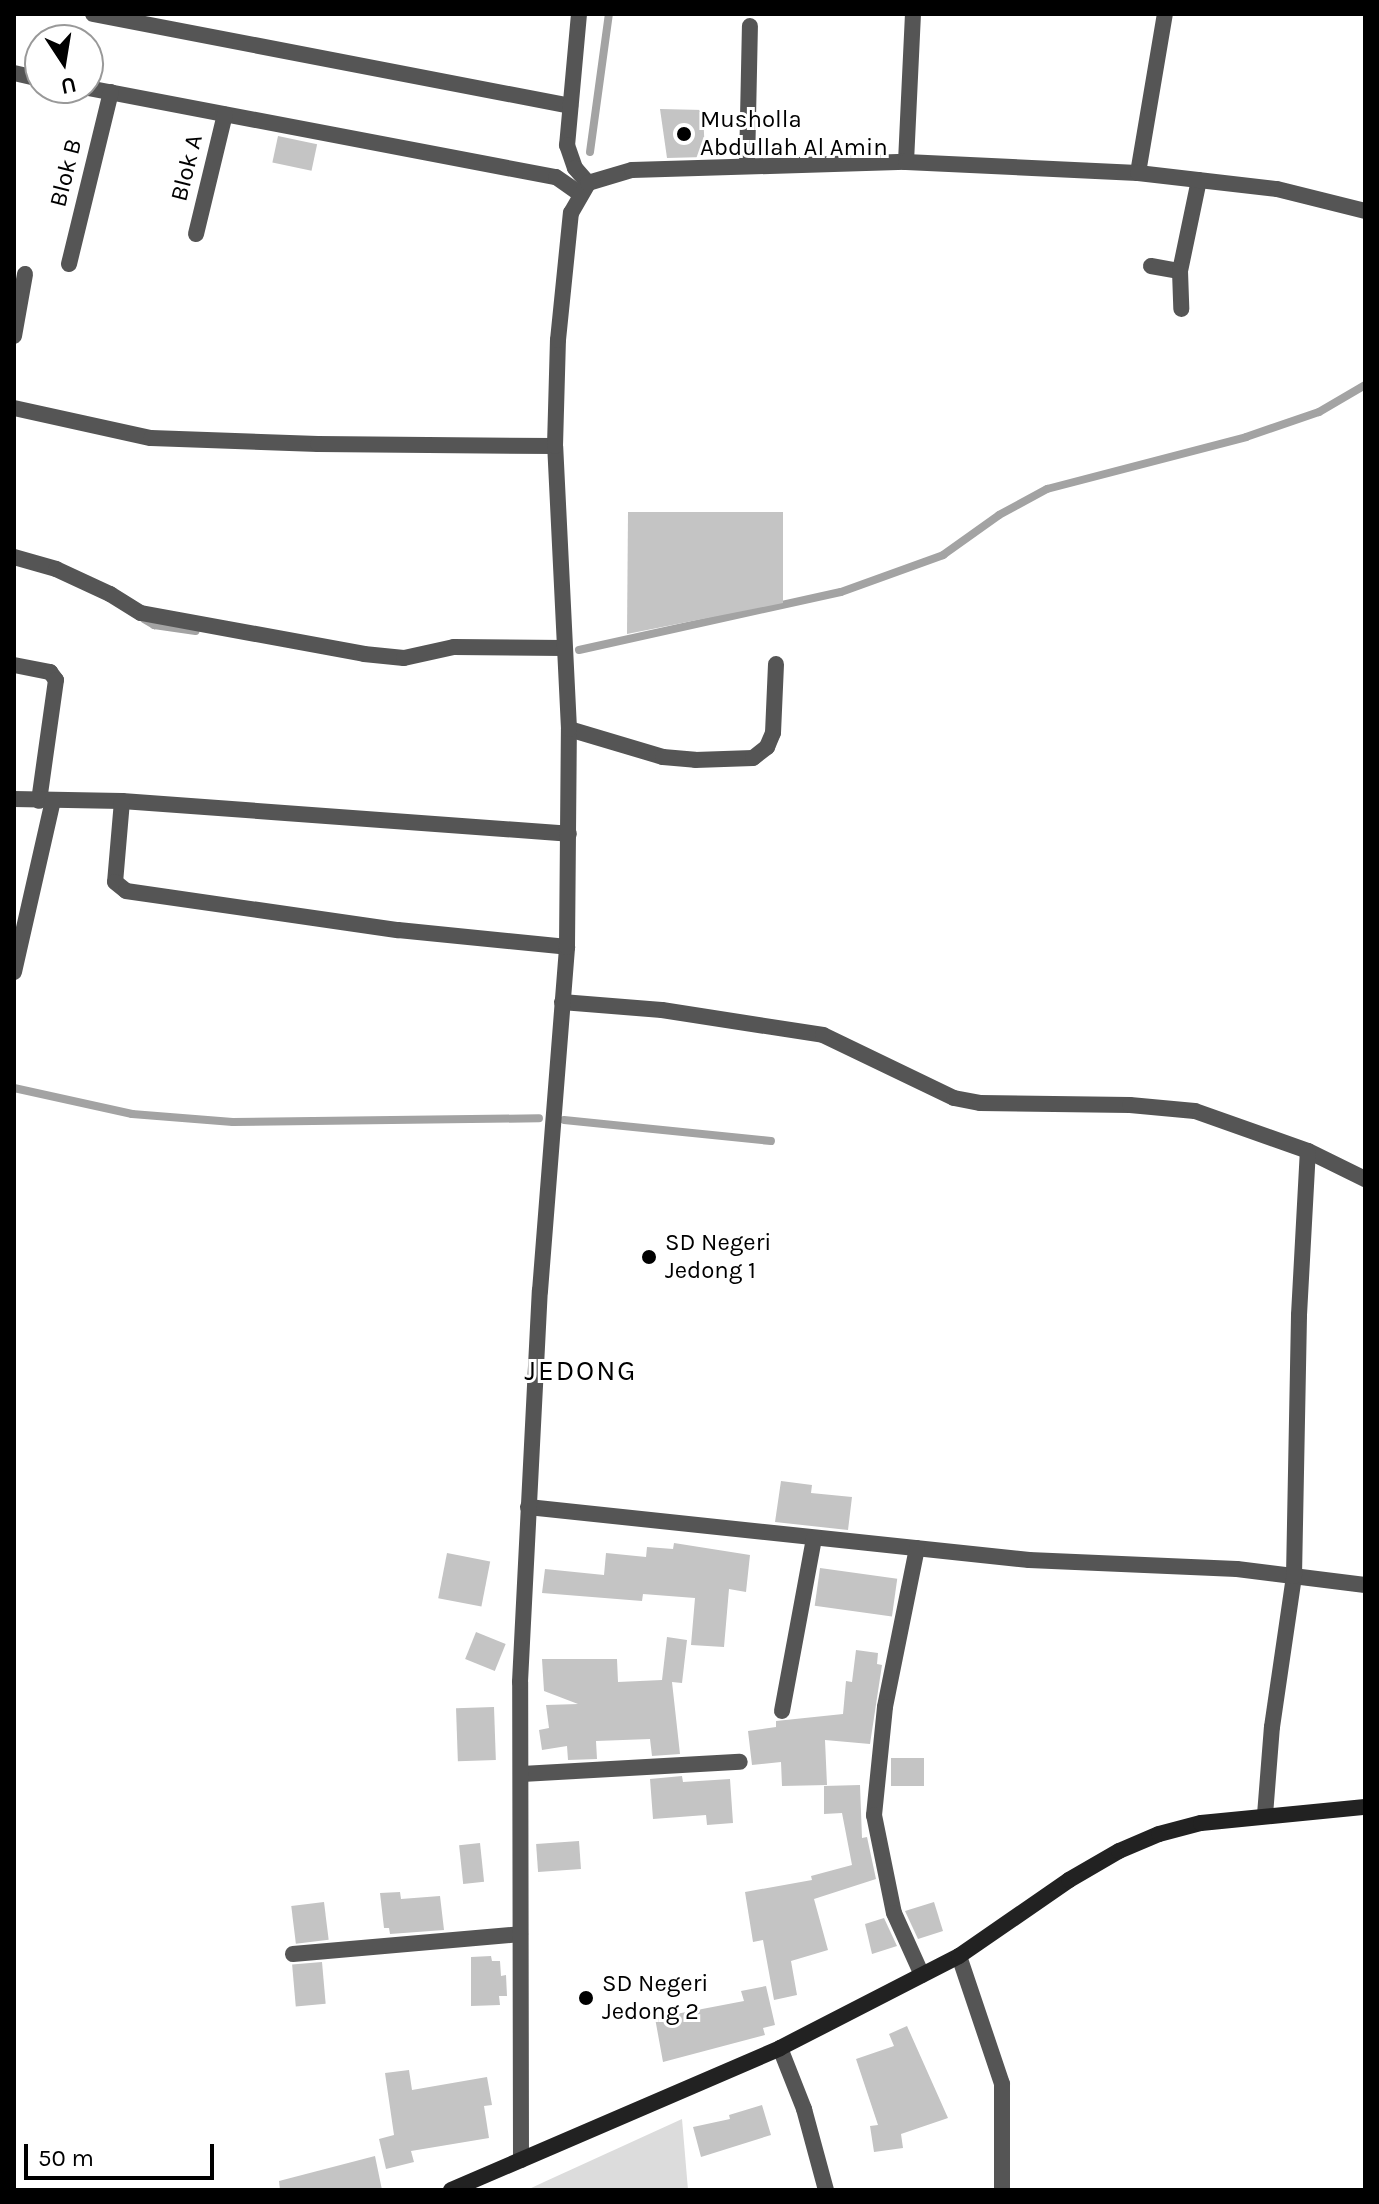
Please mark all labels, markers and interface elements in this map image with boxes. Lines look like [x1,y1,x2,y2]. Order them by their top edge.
north arrow [24,24,104,104]
text: U [58,71,79,100]
place label: Musholla Abdullah Al Amin [700,106,888,162]
marker: Musholla Abdullah Al Amin [675,125,693,143]
street label: Blok A [165,132,209,204]
street label: Blok B [44,136,88,210]
place label: SD Negeri Jedong 1 [665,1229,771,1285]
marker: SD Negeri Jedong 1 [640,1248,658,1266]
district label: JEDONG [525,1354,637,1388]
place label: SD Negeri Jedong 2 [602,1970,708,2026]
marker: SD Negeri Jedong 2 [577,1989,595,2007]
scale bar [28,2128,218,2178]
text: 50 m [38,2144,94,2172]

